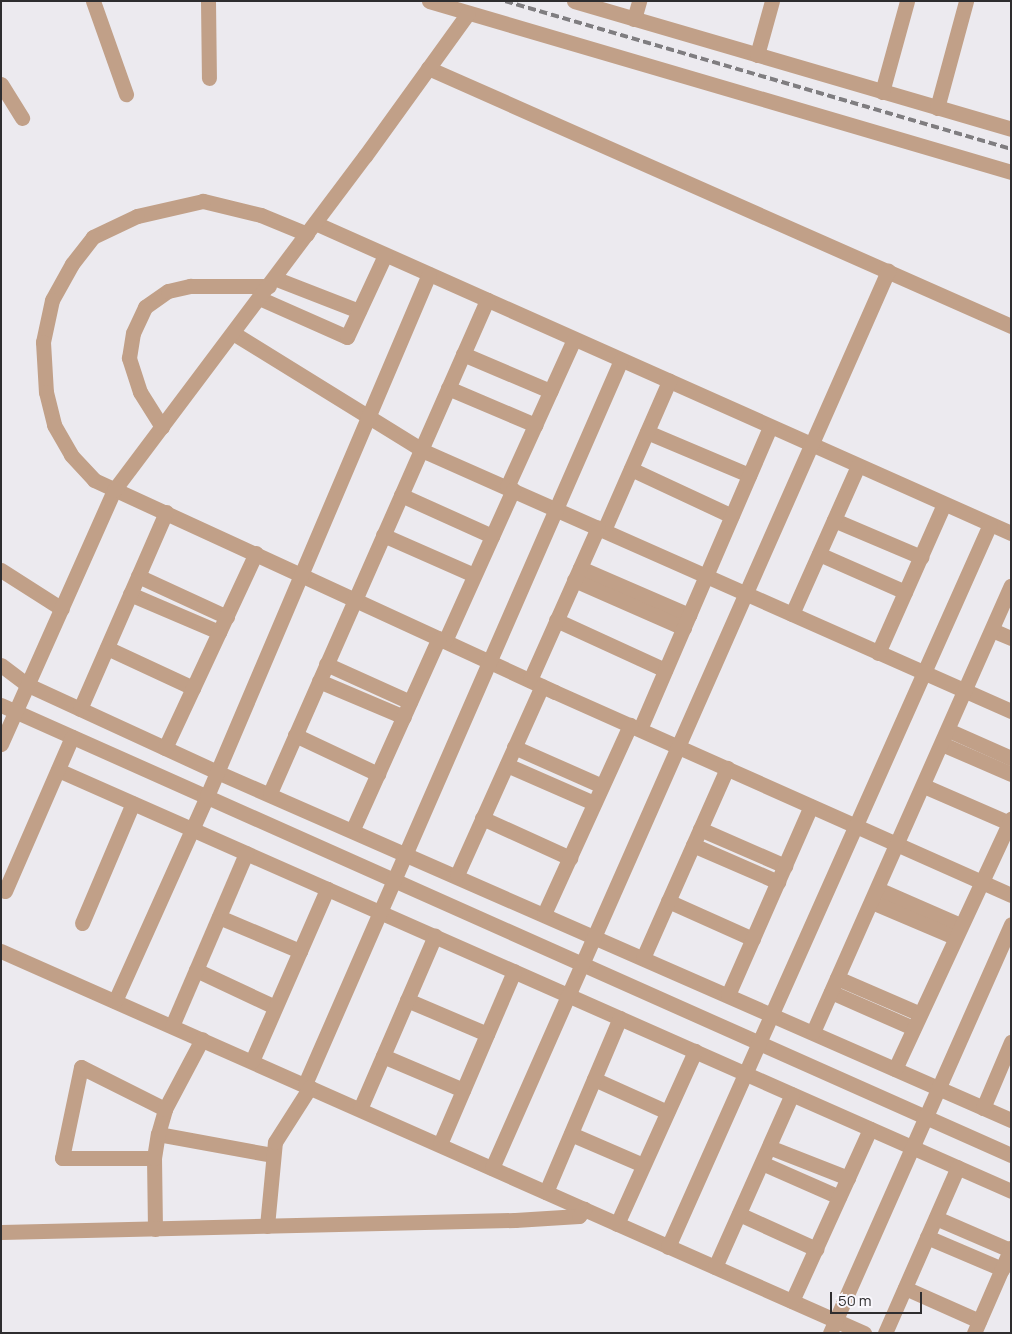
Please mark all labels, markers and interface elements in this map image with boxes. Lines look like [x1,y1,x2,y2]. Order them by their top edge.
scale bar [832,1282,924,1314]
text: 50 m [838,1290,872,1311]

